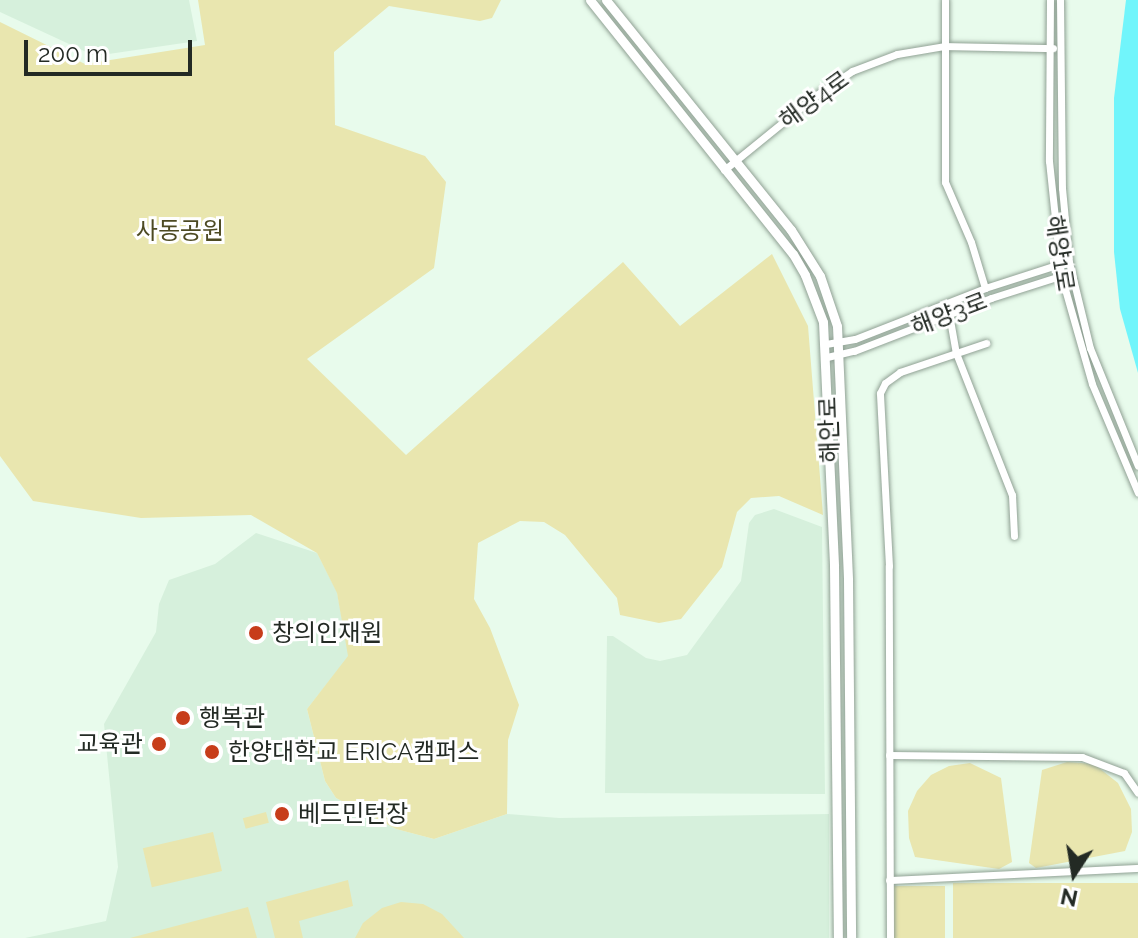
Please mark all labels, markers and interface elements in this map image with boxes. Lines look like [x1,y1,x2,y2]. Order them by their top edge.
scale bar [28,24,196,74]
text: 200 m [38,39,108,68]
street label: 해양4로 [773,65,855,135]
street label: 해양1로 [1040,213,1080,293]
park label: 사동공원 [136,217,224,245]
street label: 해양3로 [907,286,991,342]
street label: 해안로 [813,396,845,464]
place label: 창의인재원 [272,619,382,647]
marker: 창의인재원 [247,624,265,642]
place label: 행복관 [199,704,265,732]
marker: 행복관 [174,709,192,727]
place label: 교육관 [77,730,143,758]
marker: 교육관 [150,735,168,753]
place label: 한양대학교 ERICA캠퍼스 [228,738,479,766]
marker: 한양대학교 ERICA캠퍼스 [203,743,221,761]
place label: 베드민턴장 [298,800,408,828]
marker: 베드민턴장 [273,805,291,823]
north arrow [1034,834,1114,914]
text: N [1058,883,1080,912]

